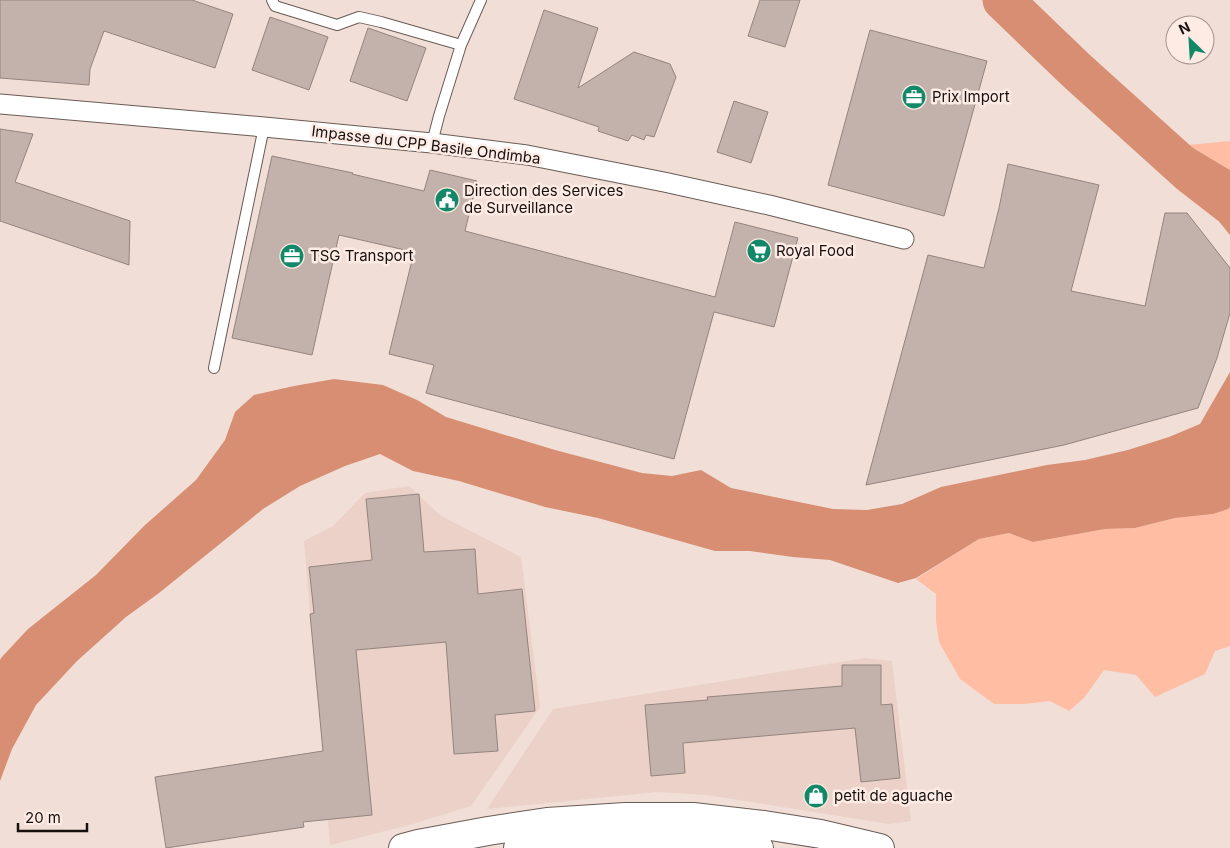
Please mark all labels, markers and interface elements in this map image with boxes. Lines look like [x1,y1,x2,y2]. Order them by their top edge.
north arrow [1165,15,1215,65]
text: N [1176,18,1193,38]
office icon: Prix Import [901,84,927,110]
place label: Prix Import [932,87,1010,106]
street label: Impasse du CPP Basile Ondimba [310,121,542,168]
place label: Direction des Services de Surveillance [464,181,623,217]
public building icon: Direction des Services de Surveillance [434,187,460,213]
supermarket icon: Royal Food [746,238,772,264]
place label: Royal Food [776,241,854,260]
office icon: TSG Transport [279,243,305,269]
place label: TSG Transport [310,246,413,265]
shop icon: petit de aguache [803,783,829,809]
place label: petit de aguache [834,786,953,805]
scale bar [18,800,86,832]
text: 20 m [25,808,61,827]

